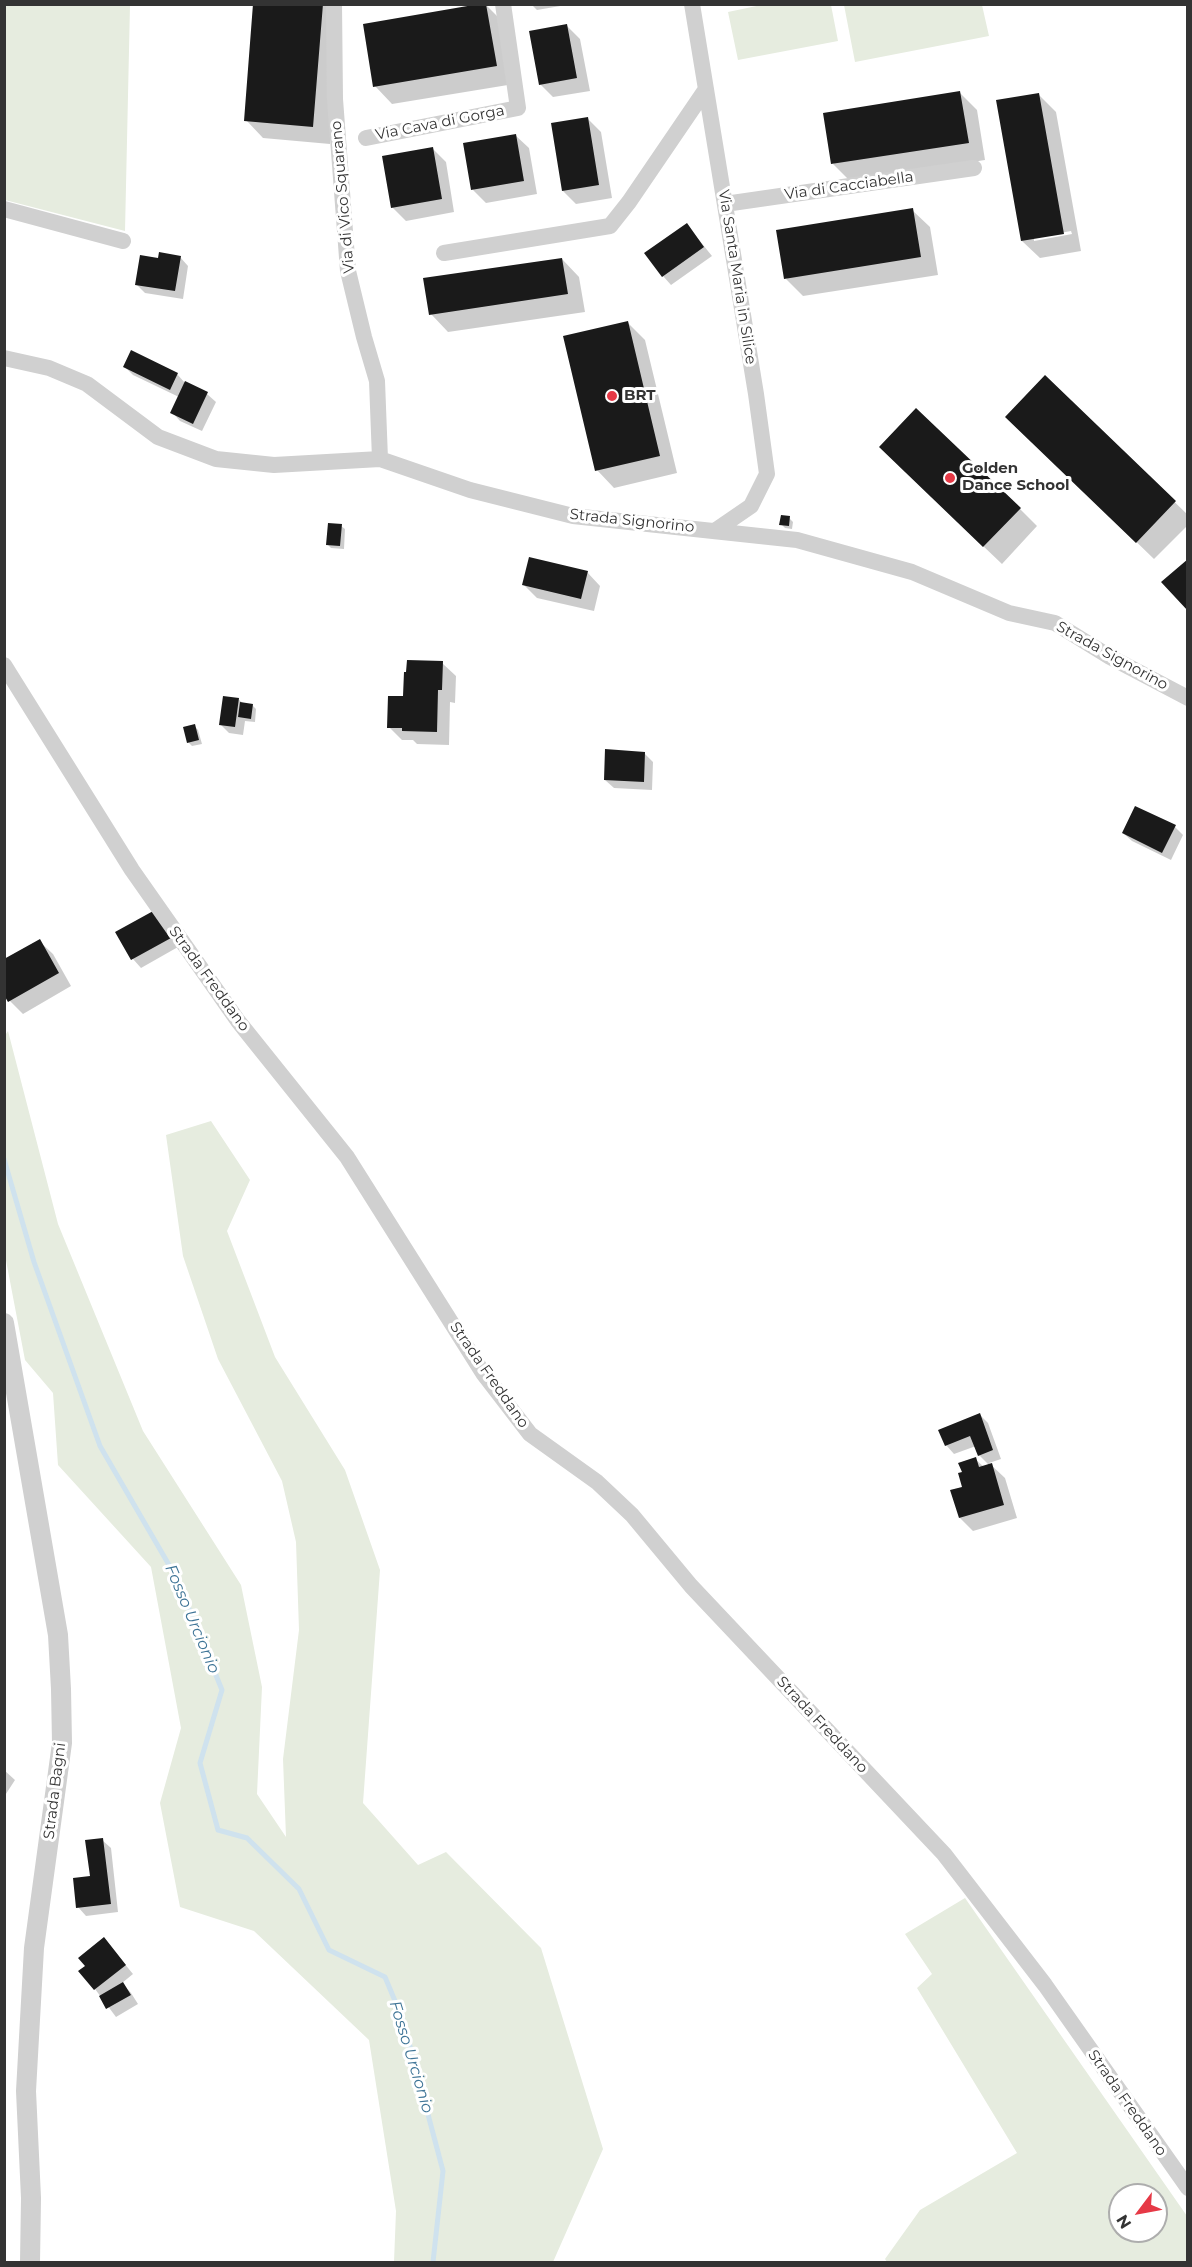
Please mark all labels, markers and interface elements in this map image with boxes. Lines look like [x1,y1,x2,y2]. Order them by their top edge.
street label: Via Cava di Gorga [374,102,506,144]
street label: Via di Vico Squarano [327,120,359,274]
street label: Via di Cacciabella [783,168,915,204]
street label: Via Santa Maria in Silice [714,188,760,366]
place label: BRT [624,387,656,405]
marker: BRT [605,389,619,403]
place label: Golden Dance School [962,460,1070,495]
marker: Golden Dance School [943,471,957,485]
street label: Strada Signorino [569,506,695,536]
street label: Strada Signorino [1053,618,1171,694]
street label: Strada Freddano [165,923,253,1035]
street label: Strada Freddano [446,1318,532,1432]
water label: Fosso Urcionio [160,1562,224,1676]
street label: Strada Freddano [773,1673,871,1777]
street label: Strada Bagni [40,1742,70,1840]
water label: Fosso Urcionio [385,1998,437,2116]
street label: Strada Freddano [1084,2046,1170,2160]
north arrow [1108,2183,1168,2243]
text: N [1113,2211,1135,2232]

